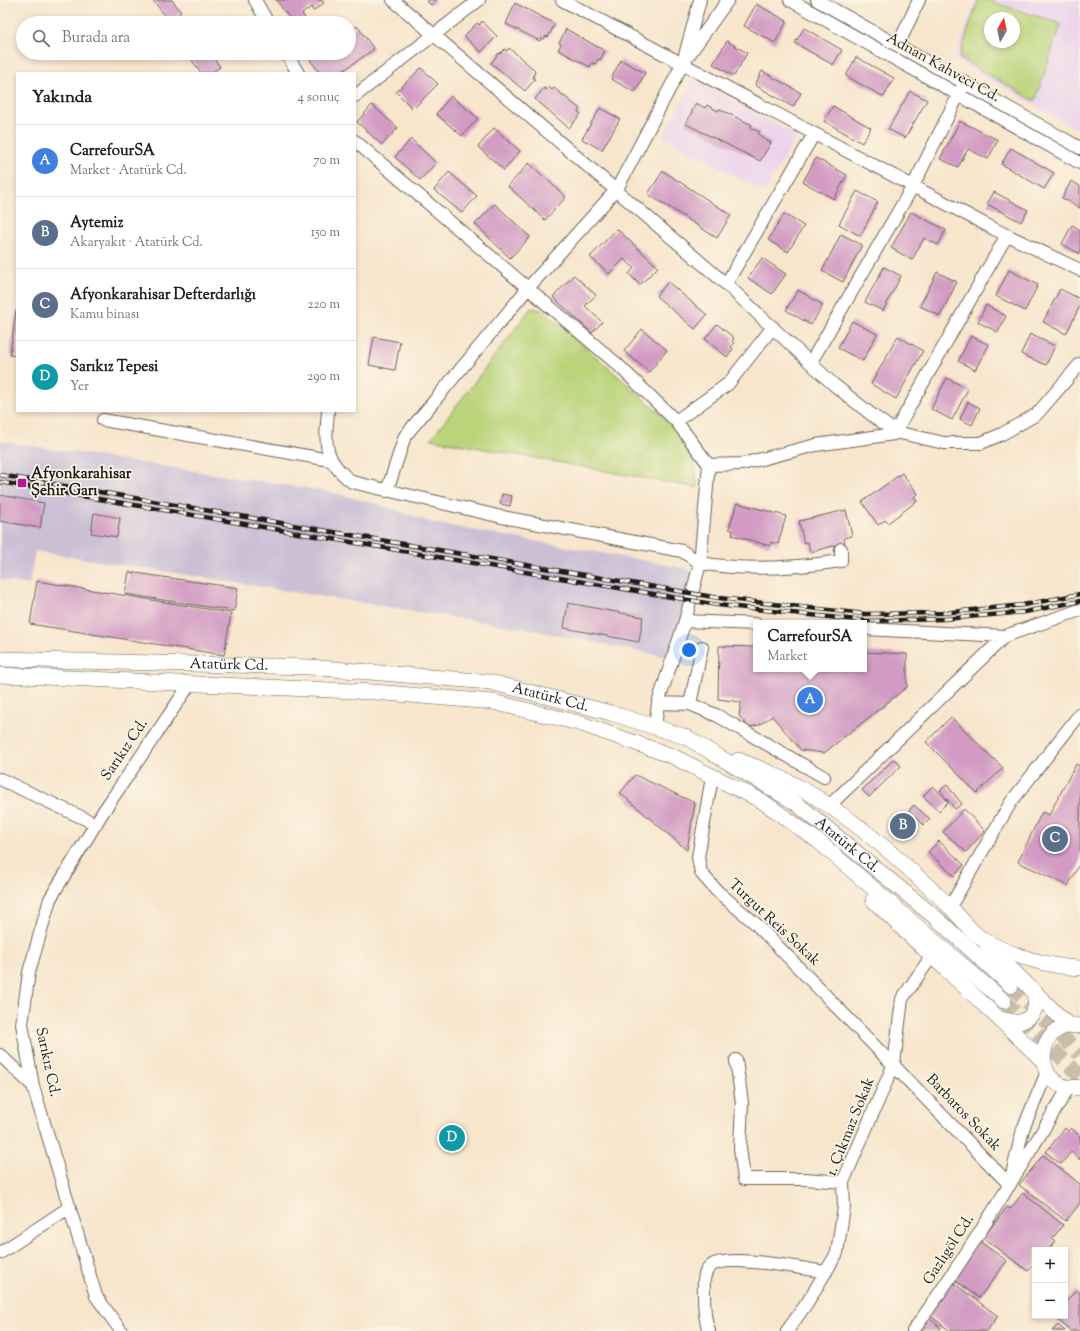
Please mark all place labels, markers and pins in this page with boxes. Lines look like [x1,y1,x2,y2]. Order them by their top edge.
place label: Afyonkarahisar Şehir Garı [31,464,132,502]
marker: Afyonkarahisar Şehir Garı [16,477,28,489]
pin: A [797,685,823,715]
pin: B [890,811,916,841]
pin: C [1042,824,1068,854]
pin: D [439,1123,465,1153]

